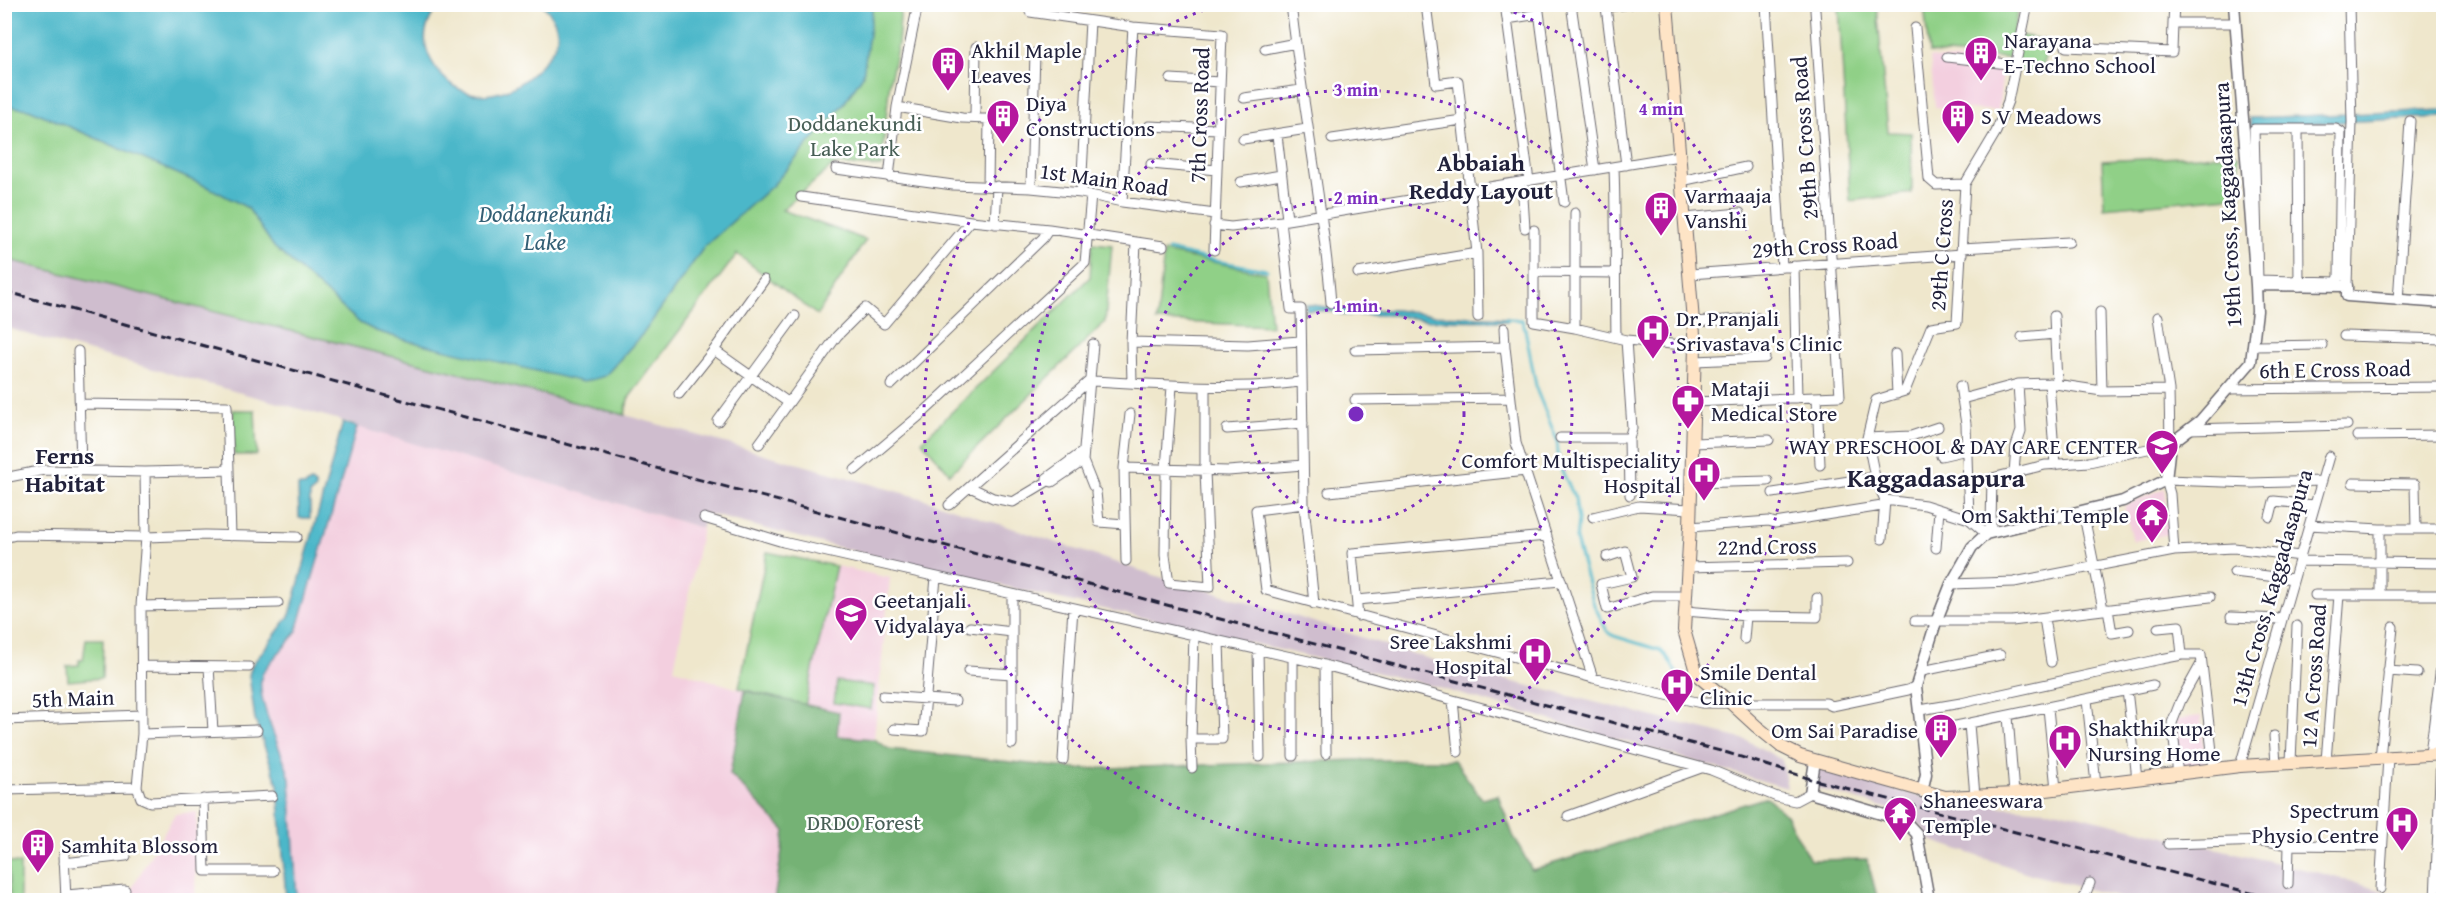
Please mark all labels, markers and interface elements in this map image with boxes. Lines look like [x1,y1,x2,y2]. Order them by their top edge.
place label: Narayana E-Techno School [2004,24,2156,81]
place label: Akhil Maple Leaves [971,34,1082,91]
building icon: Narayana E-Techno School [1963,35,1999,82]
building icon: Akhil Maple Leaves [930,45,966,92]
street label: 7th Cross Road [1181,46,1217,183]
street label: 29th B Cross Road [1782,55,1826,221]
text: 3 min [1334,76,1379,103]
street label: 19th Cross, Kaggadasapura [2205,81,2249,329]
place label: Diya Constructions [1026,87,1155,144]
text: 4 min [1639,95,1684,122]
building icon: Diya Constructions [985,98,1021,145]
building icon: S V Meadows [1940,98,1976,145]
place label: S V Meadows [1981,100,2102,132]
park label: Doddanekundi Lake Park [788,107,922,164]
district label: Abbaiah Reddy Layout [1409,145,1553,208]
street label: 1st Main Road [1038,154,1171,204]
place label: Varmaaja Vanshi [1684,179,1772,236]
text: 2 min [1334,184,1379,211]
building icon: Varmaaja Vanshi [1643,190,1679,237]
water label: Doddanekundi Lake [478,196,611,259]
street label: 29th C Cross [1921,198,1961,312]
street label: 29th Cross Road [1751,224,1899,266]
text: 1 min [1334,292,1379,319]
place label: Dr. Pranjali Srivastava's Clinic [1676,302,1842,359]
hospital icon: Dr. Pranjali Srivastava's Clinic [1635,313,1671,360]
street label: 6th E Cross Road [2259,352,2411,386]
place label: Mataji Medical Store [1711,372,1837,429]
pharmacy icon: Mataji Medical Store [1670,383,1706,430]
centre of rings [1346,404,1366,424]
school or university icon: WAY PRESCHOOL & DAY CARE CENTER [2144,428,2180,475]
place label: WAY PRESCHOOL & DAY CARE CENTER [1789,430,2139,462]
district label: Ferns Habitat [25,438,105,501]
place label: Comfort Multispeciality Hospital [1461,444,1681,501]
hospital icon: Comfort Multispeciality Hospital [1686,455,1722,502]
district label: Kaggadasapura [1847,458,2026,497]
street label: 13th Cross, Kaggadasapura [2222,465,2320,711]
temple icon: Om Sakthi Temple [2134,497,2170,544]
place label: Om Sakthi Temple [1961,499,2129,531]
street label: 22nd Cross [1717,529,1817,563]
place label: Geetanjali Vidyalaya [874,584,967,641]
school or university icon: Geetanjali Vidyalaya [833,595,869,642]
street label: 12 A Cross Road [2292,603,2334,749]
place label: Sree Lakshmi Hospital [1390,625,1512,682]
hospital icon: Sree Lakshmi Hospital [1517,636,1553,683]
place label: Smile Dental Clinic [1700,656,1817,713]
hospital icon: Smile Dental Clinic [1659,667,1695,714]
street label: 5th Main [31,681,115,715]
building icon: Om Sai Paradise [1923,712,1959,759]
place label: Shakthikrupa Nursing Home [2088,712,2221,769]
place label: Om Sai Paradise [1771,714,1918,746]
hospital icon: Shakthikrupa Nursing Home [2047,723,2083,770]
place label: Shaneeswara Temple [1923,784,2044,841]
place label: Spectrum Physio Centre [2251,794,2379,851]
temple icon: Shaneeswara Temple [1882,795,1918,842]
hospital icon: Spectrum Physio Centre [2384,805,2420,852]
park label: DRDO Forest [807,806,921,838]
building icon: Samhita Blossom [20,827,56,874]
place label: Samhita Blossom [61,829,218,861]

